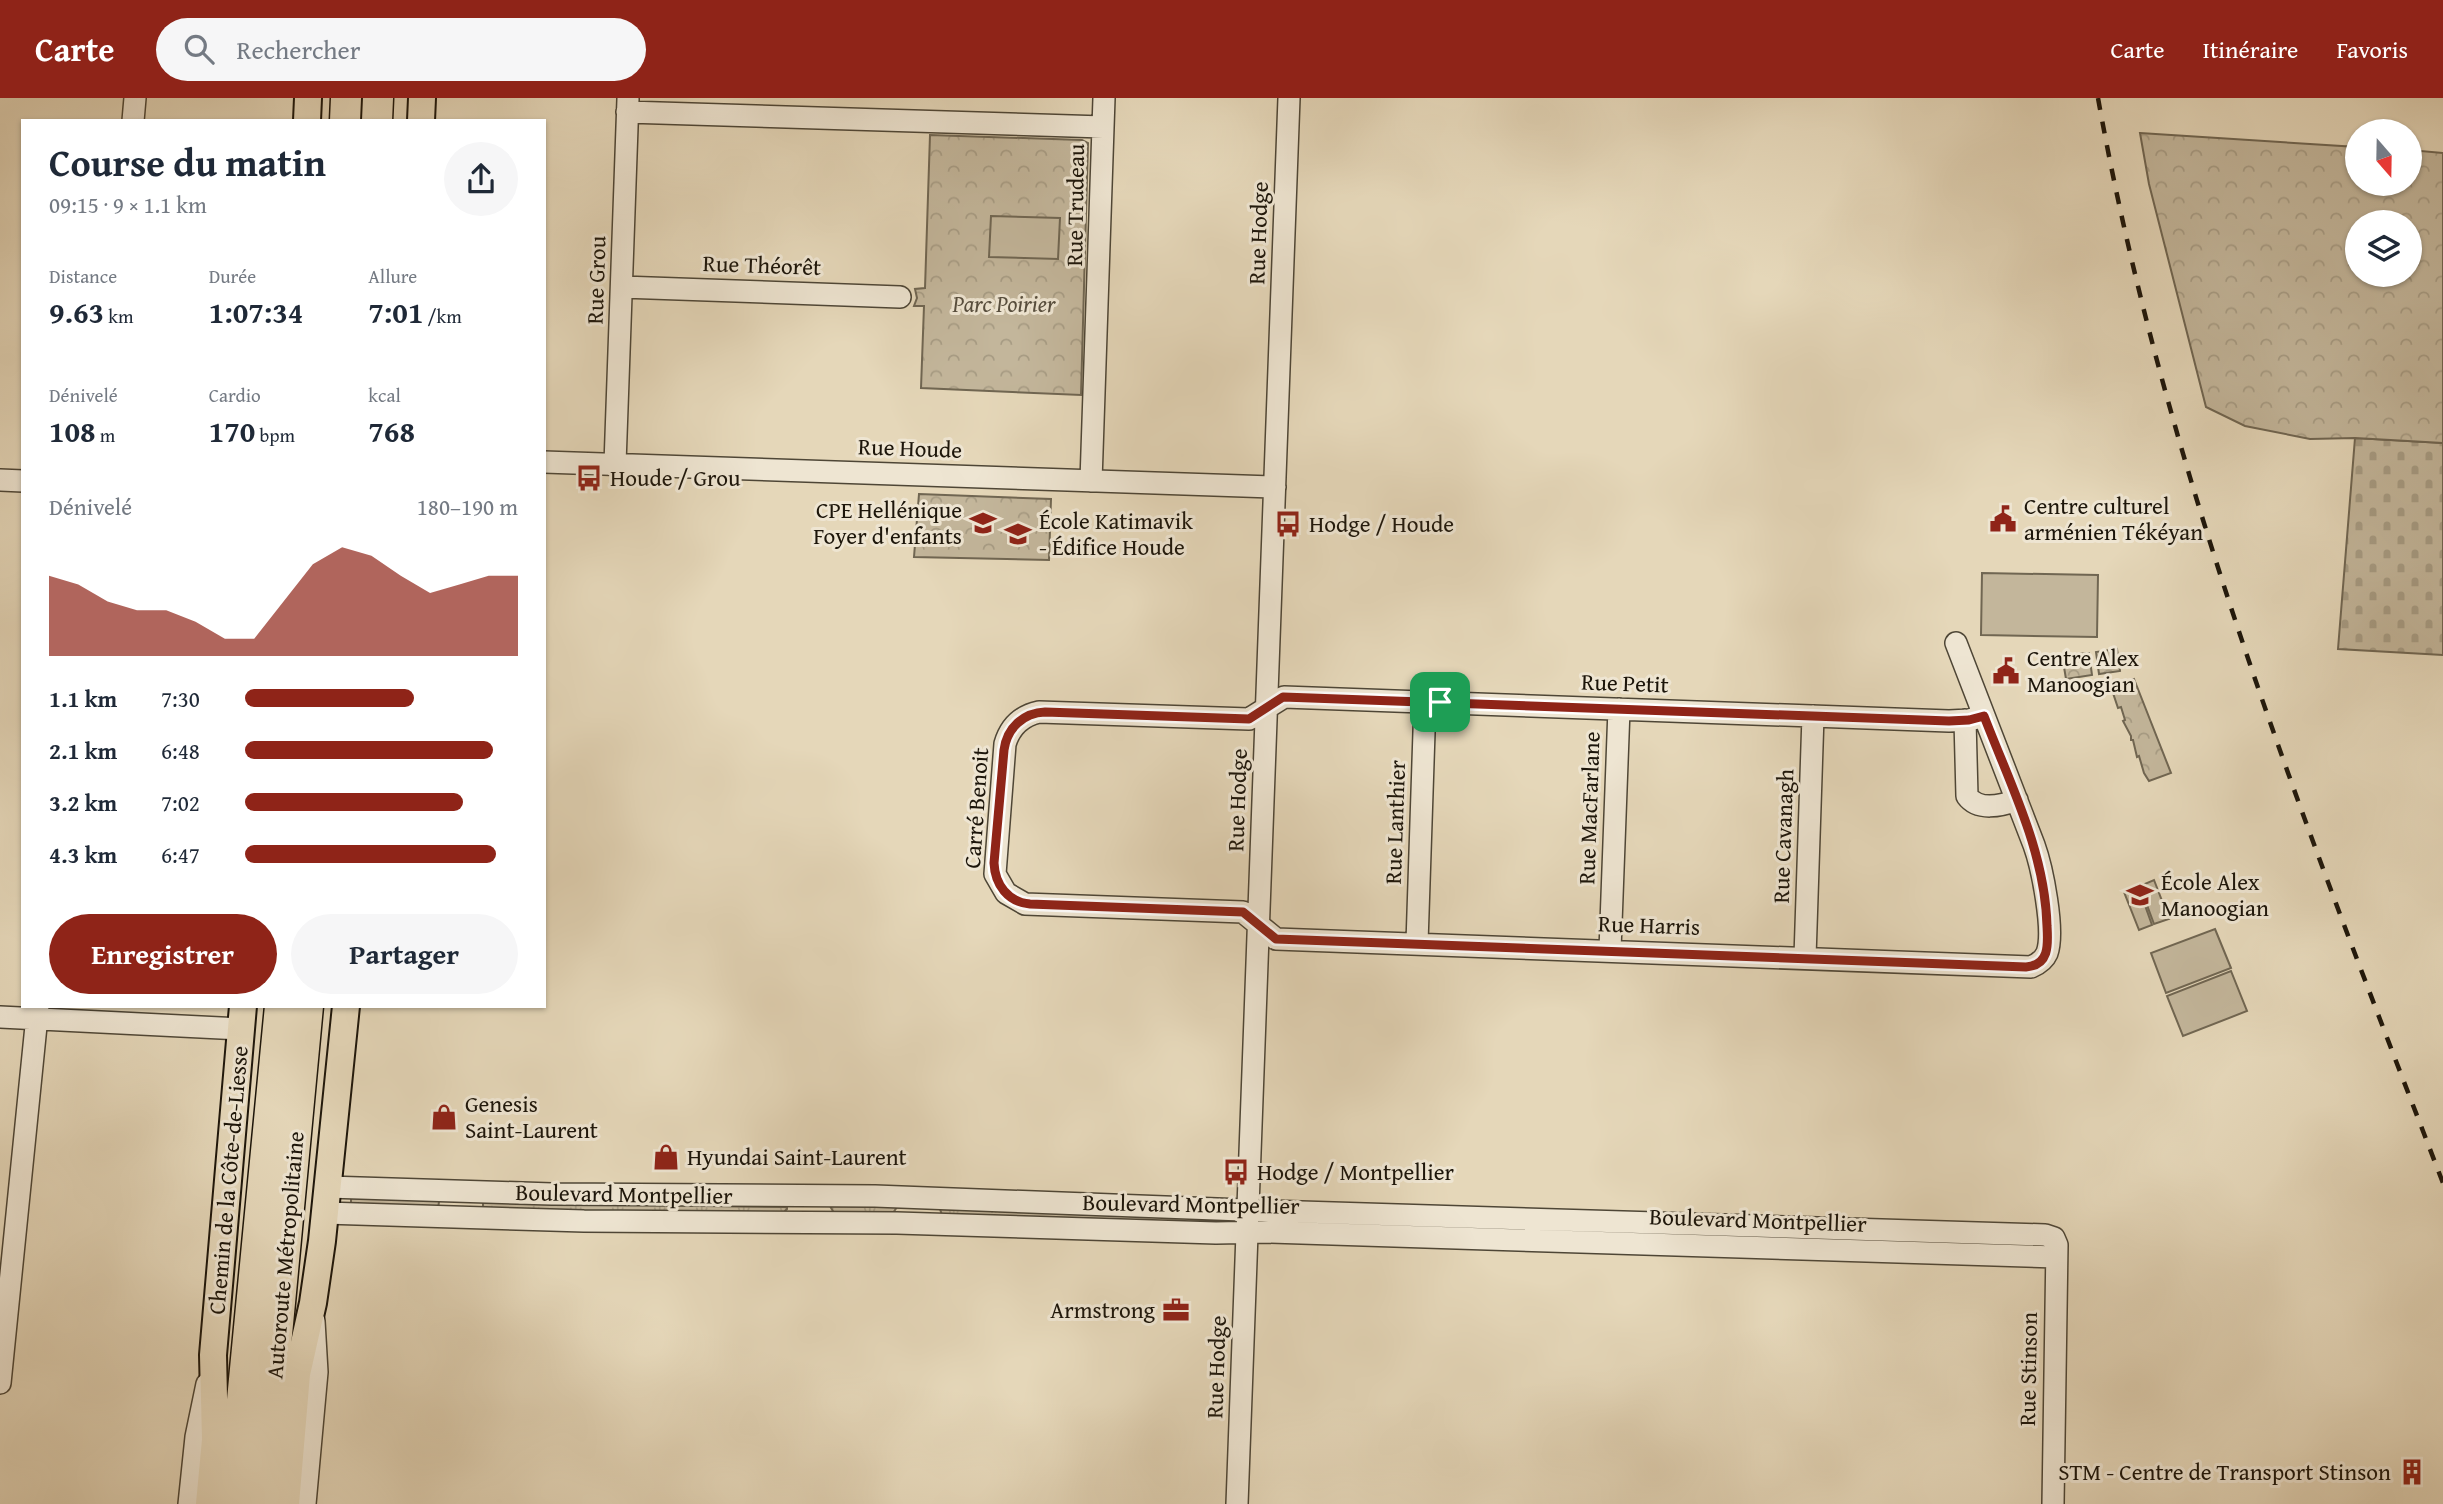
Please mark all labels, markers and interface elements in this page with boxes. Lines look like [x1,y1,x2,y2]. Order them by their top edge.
search box [156,18,646,81]
text: Carte [35,25,114,73]
icon: search [180,30,218,68]
text: Rechercher [236,30,361,69]
text: Carte [2111,32,2165,67]
text: Itinéraire [2203,32,2298,67]
text: Favoris [2336,32,2408,67]
north arrow [2345,119,2422,196]
map controls [2345,119,2422,287]
text: Course du matin [49,134,326,190]
button: share [444,142,518,216]
street label: Rue Trudeau [1057,143,1092,267]
street label: Rue Hodge [1239,181,1276,285]
text: 09:15 · 9 × 1.1 km [49,188,207,221]
button: layers [2345,210,2422,287]
street label: Rue Grou [577,235,614,325]
street label: Rue Théorêt [702,246,822,283]
text: Distance [49,262,117,290]
text: Durée [209,262,256,290]
text: Allure [368,262,417,290]
park label: Parc Poirier [951,287,1057,320]
text: 9.63 [49,290,104,334]
text: 1:07:34 [209,290,303,334]
text: 7:01 [368,290,423,334]
text: km [104,302,133,330]
text: /km [423,302,462,330]
text: Dénivelé [49,381,118,409]
text: Cardio [209,381,261,409]
text: kcal [368,381,401,409]
text: 108 [49,409,96,453]
text: 170 [209,409,255,453]
text: 768 [368,409,415,453]
text: m [96,421,115,449]
text: bpm [255,421,295,449]
street label: Rue Houde [857,429,963,466]
place label: Houde / Grou [610,461,741,494]
bus stop icon: Houde / Grou [574,463,604,493]
place label: Centre culturel arménien Tékéyan [2024,489,2203,548]
text: Dénivelé [49,490,132,523]
text: 180–190 m [417,490,518,523]
place label: CPE Hellénique Foyer d'enfants [813,493,962,552]
place label: École Katimavik - Édifice Houde [1039,504,1193,563]
public building icon: Centre culturel arménien Tékéyan [1988,504,2018,534]
place label: Hodge / Houde [1309,507,1454,540]
school or university icon: CPE Hellénique Foyer d'enfants [968,508,998,538]
bus stop icon: Hodge / Houde [1273,509,1303,539]
school or university icon: École Katimavik - Édifice Houde [1003,519,1033,549]
place label: Centre Alex Manoogian [2027,641,2139,700]
public building icon: Centre Alex Manoogian [1991,656,2021,686]
street label: Rue Petit [1581,664,1669,701]
pin [1410,672,1470,732]
text: 1.1 km [49,682,117,715]
text: 7:30 [161,682,200,715]
icon: arrive [1421,683,1459,721]
street label: Rue MacFarlane [1569,731,1608,885]
text: 2.1 km [49,734,117,767]
text: 6:48 [161,734,200,767]
street label: Carré Benoit [955,746,996,870]
street label: Rue Hodge [1218,748,1255,852]
street label: Rue Lanthier [1376,759,1413,885]
street label: Rue Cavanagh [1764,768,1801,904]
text: 3.2 km [49,786,117,819]
text: 7:02 [161,786,200,819]
text: 4.3 km [49,838,117,871]
text: 6:47 [161,838,200,871]
place label: École Alex Manoogian [2161,865,2269,924]
school or university icon: École Alex Manoogian [2125,880,2155,910]
street label: Rue Harris [1597,906,1701,943]
button: Enregistrer [49,914,277,994]
button: Partager [291,914,518,994]
street label: Chemin de la Côte-de-Liesse [199,1044,256,1316]
place label: Genesis Saint-Laurent [465,1087,598,1146]
shop icon: Genesis Saint-Laurent [429,1102,459,1132]
street label: Autoroute Métropolitaine [257,1130,312,1380]
place label: Hyundai Saint-Laurent [687,1140,907,1173]
shop icon: Hyundai Saint-Laurent [651,1142,681,1172]
place label: Hodge / Montpellier [1257,1155,1454,1188]
bus stop icon: Hodge / Montpellier [1221,1157,1251,1187]
street label: Boulevard Montpellier [515,1175,733,1212]
street label: Boulevard Montpellier [1082,1185,1300,1222]
street label: Boulevard Montpellier [1649,1199,1868,1240]
place label: Armstrong [1050,1293,1156,1326]
office icon: Armstrong [1161,1295,1191,1325]
street label: Rue Stinson [2010,1312,2045,1426]
street label: Rue Hodge [1197,1315,1234,1419]
place label: STM - Centre de Transport Stinson [2058,1455,2391,1488]
building icon: STM - Centre de Transport Stinson [2397,1457,2427,1487]

